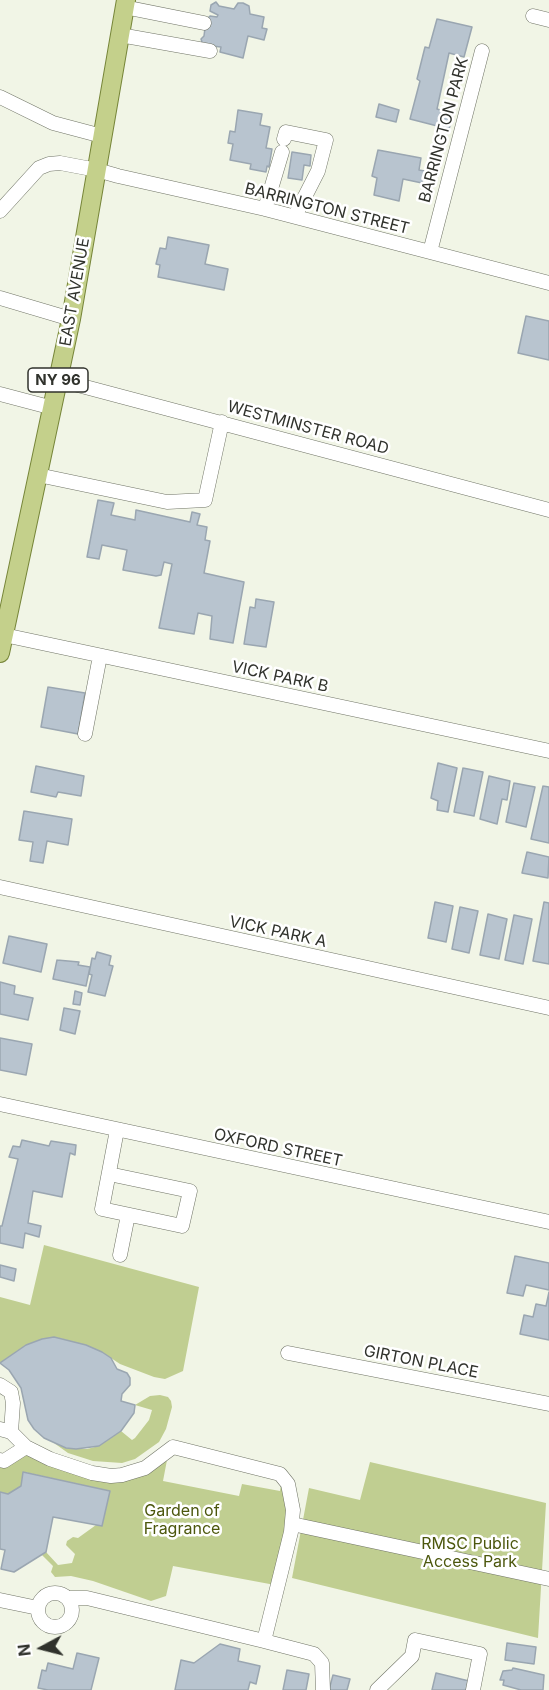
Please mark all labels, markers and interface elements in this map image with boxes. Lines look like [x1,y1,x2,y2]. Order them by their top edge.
street label: BARRINGTON PARK [415,55,473,205]
street label: BARRINGTON STREET [243,179,411,239]
street label: EAST AVENUE [56,236,94,348]
road number: NY 96 [28,368,88,392]
street label: WESTMINSTER ROAD [225,397,391,459]
street label: VICK PARK B [230,657,330,697]
street label: VICK PARK A [228,912,328,952]
street label: OXFORD STREET [212,1125,344,1171]
street label: GIRTON PLACE [362,1341,480,1383]
park label: Garden of Fragrance [144,1501,220,1539]
park label: RMSC Public Access Park [421,1534,519,1572]
north arrow [12,1618,72,1678]
text: N [13,1643,35,1657]

